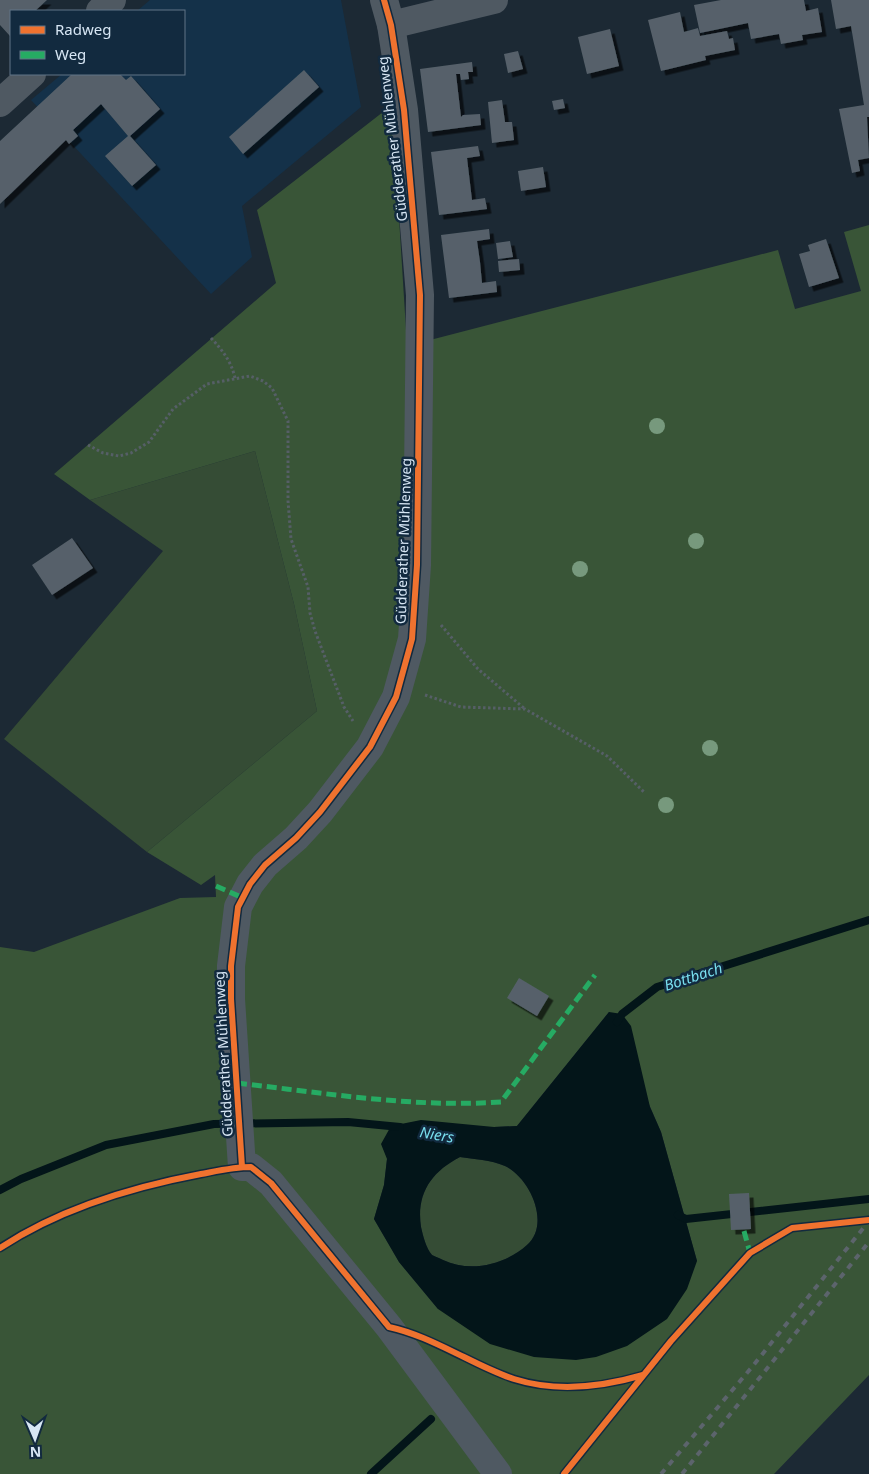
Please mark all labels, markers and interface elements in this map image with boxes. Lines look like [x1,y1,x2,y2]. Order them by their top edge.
legend [10,10,185,75]
text: Radweg [55,19,111,39]
text: Weg [55,44,86,64]
street label: Güdderather Mühlenweg [372,55,412,223]
street label: Güdderather Mühlenweg [391,458,415,624]
water label: Bottbach [661,957,725,995]
street label: Güdderather Mühlenweg [209,971,237,1137]
water label: Niers [418,1121,456,1147]
north arrow [10,1414,60,1464]
text: N [29,1443,41,1462]

